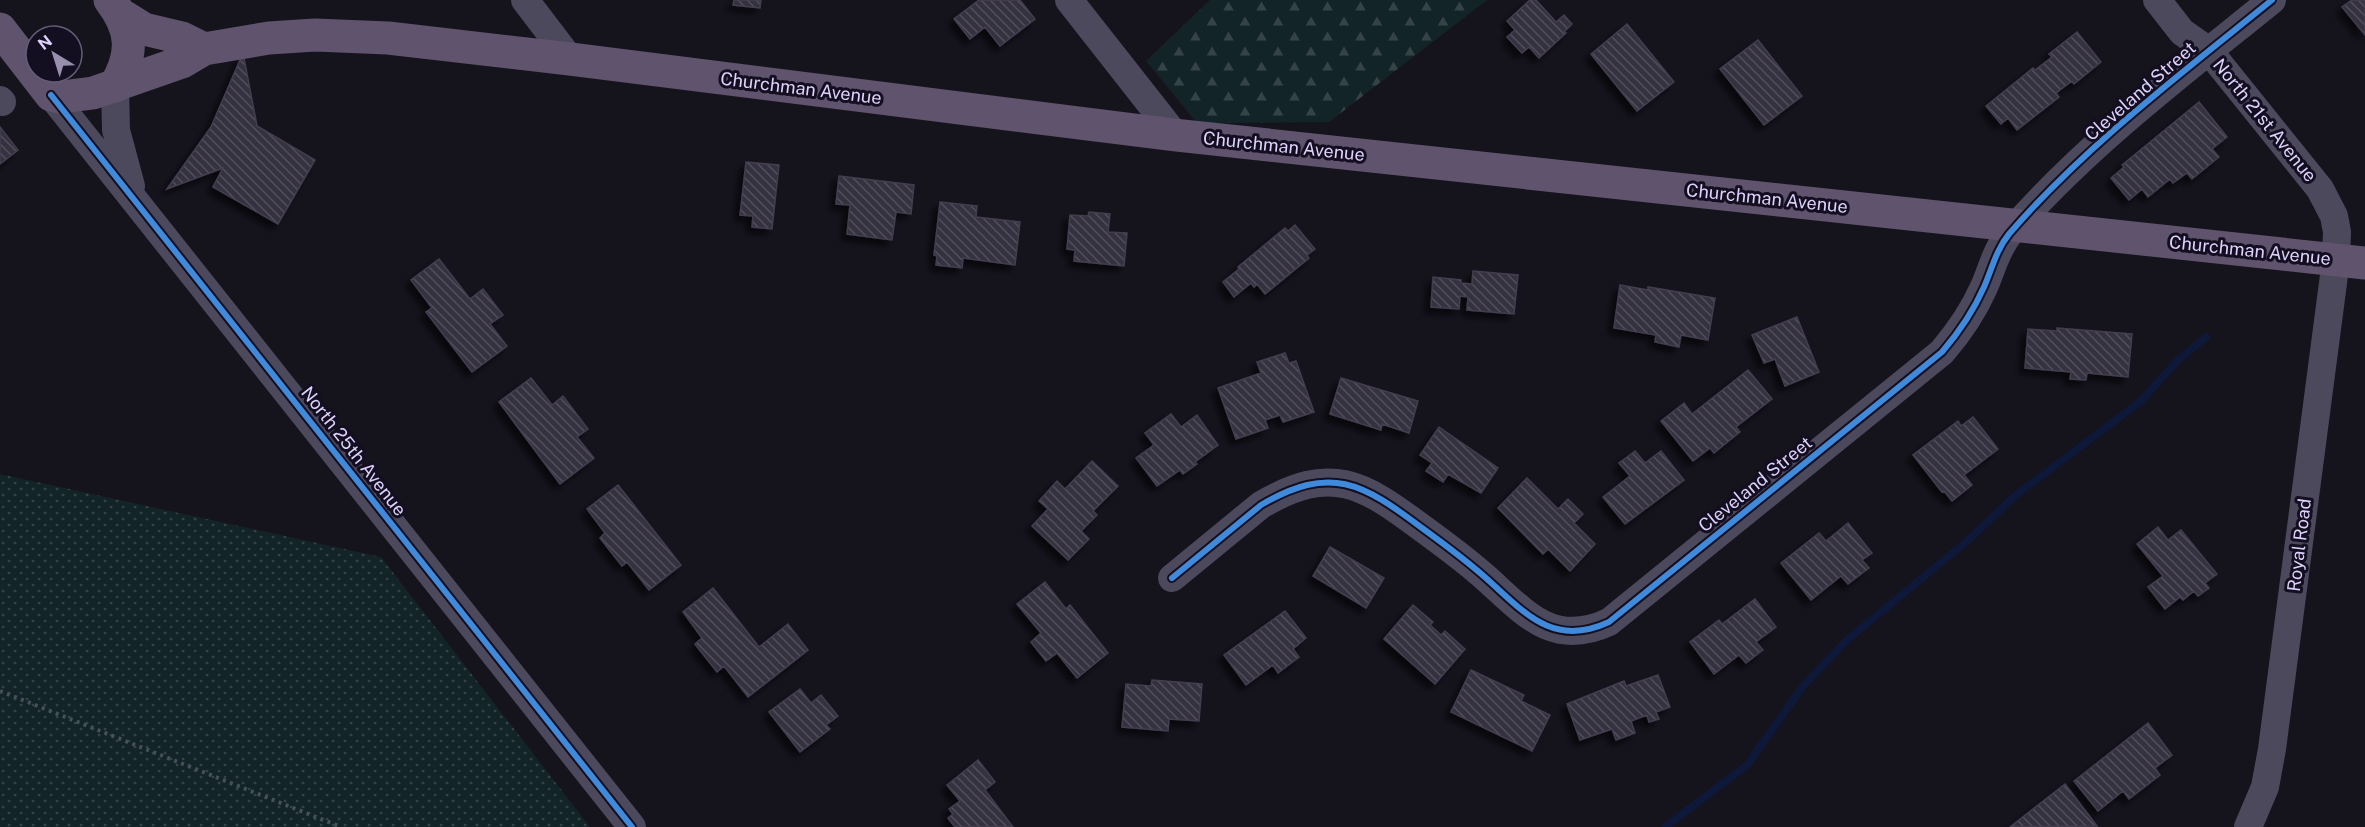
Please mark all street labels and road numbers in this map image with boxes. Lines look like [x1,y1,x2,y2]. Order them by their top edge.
street label: Cleveland Street [2080,37,2200,145]
street label: North 21st Avenue [2209,54,2321,186]
street label: Churchman Avenue [719,68,883,108]
street label: Churchman Avenue [1202,127,1366,165]
street label: Churchman Avenue [1685,179,1849,217]
street label: Churchman Avenue [2168,231,2332,269]
street label: North 25th Avenue [297,382,411,520]
street label: Cleveland Street [1694,432,1816,536]
street label: Royal Road [2283,497,2315,593]

